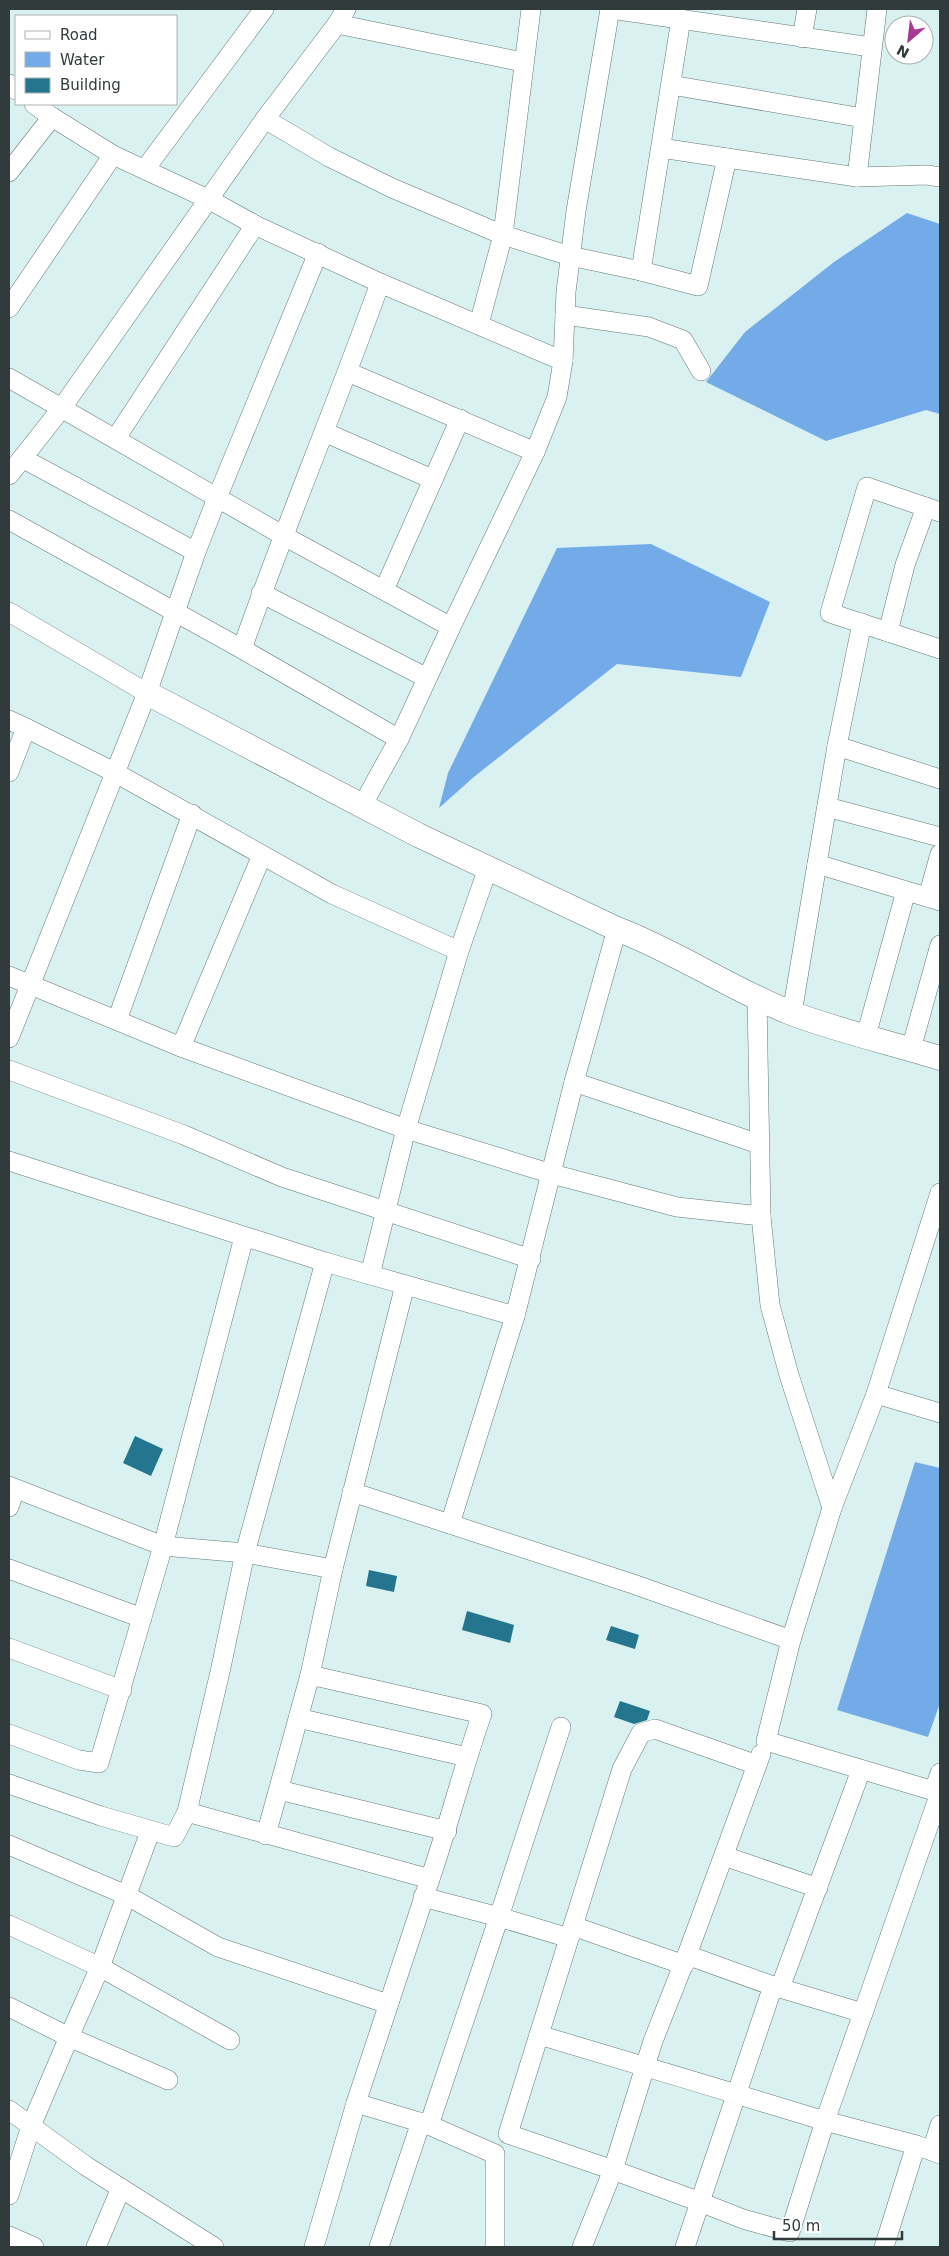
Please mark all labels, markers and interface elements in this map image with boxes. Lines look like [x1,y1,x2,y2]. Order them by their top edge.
legend [15,15,178,105]
north arrow [884,15,934,65]
text: Road [60,26,98,44]
text: N [894,42,912,61]
text: Water [60,51,105,69]
text: Building [60,76,121,94]
scale bar [774,2208,902,2240]
text: 50 m [782,2217,820,2235]

